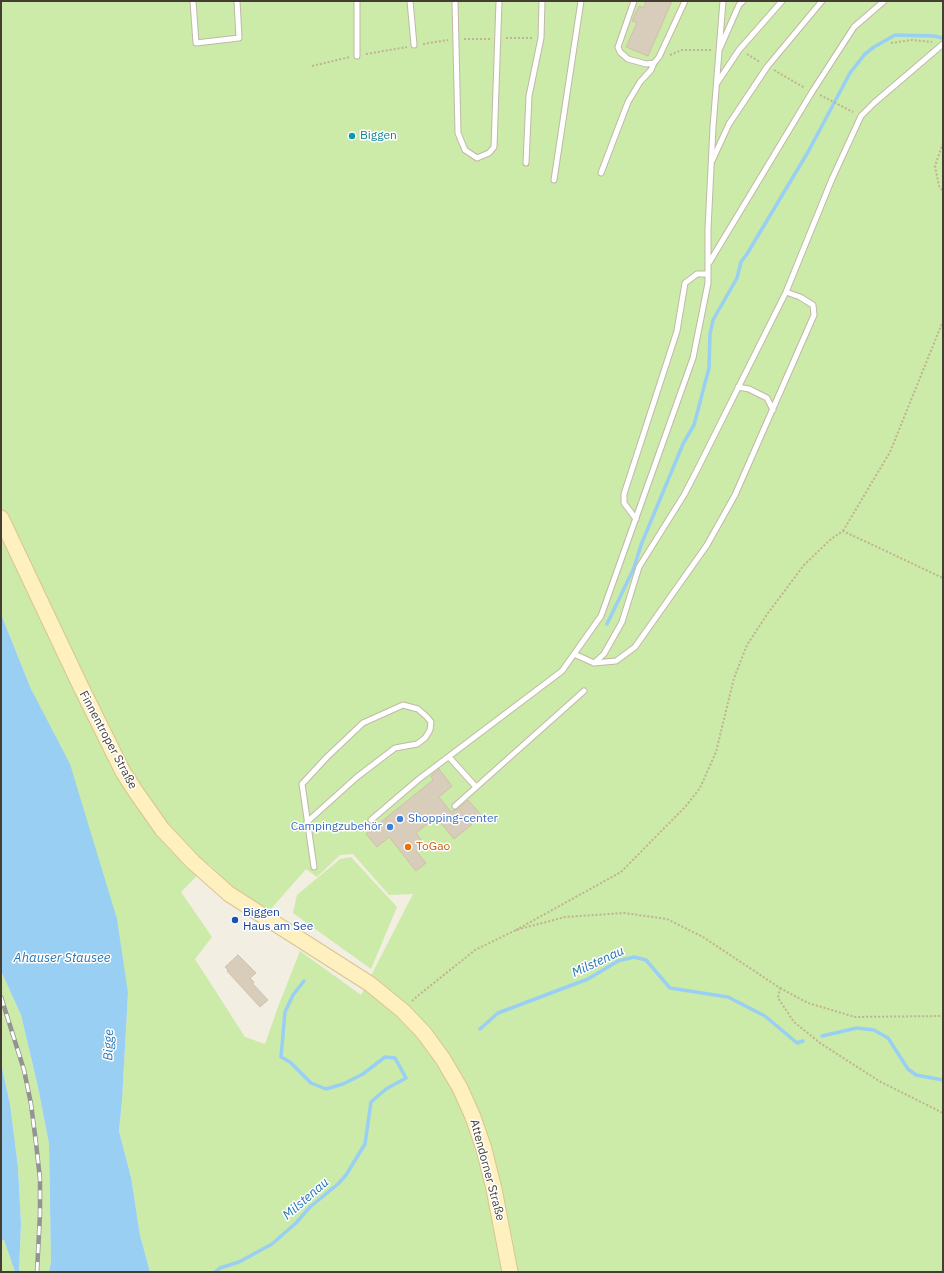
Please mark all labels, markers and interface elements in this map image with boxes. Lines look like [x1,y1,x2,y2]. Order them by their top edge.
place label: Biggen [360,129,397,143]
marker: Biggen [347,131,357,141]
street label: Finnentroper Straße [76,688,140,792]
place label: Shopping-center [408,812,498,826]
marker: Shopping-center [395,814,405,824]
place label: Campingzubehör [291,820,382,834]
marker: Campingzubehör [385,822,395,832]
place label: ToGao [416,840,450,854]
marker: ToGao [403,842,413,852]
place label: Biggen Haus am See [243,906,313,934]
marker: Biggen Haus am See [230,915,240,925]
water label: Milstenau [569,943,627,981]
water label: Ahauser Stausee [14,950,110,966]
water label: Bigge [101,1029,117,1061]
street label: Attendorner Straße [467,1118,507,1222]
water label: Milstenau [280,1175,332,1223]

